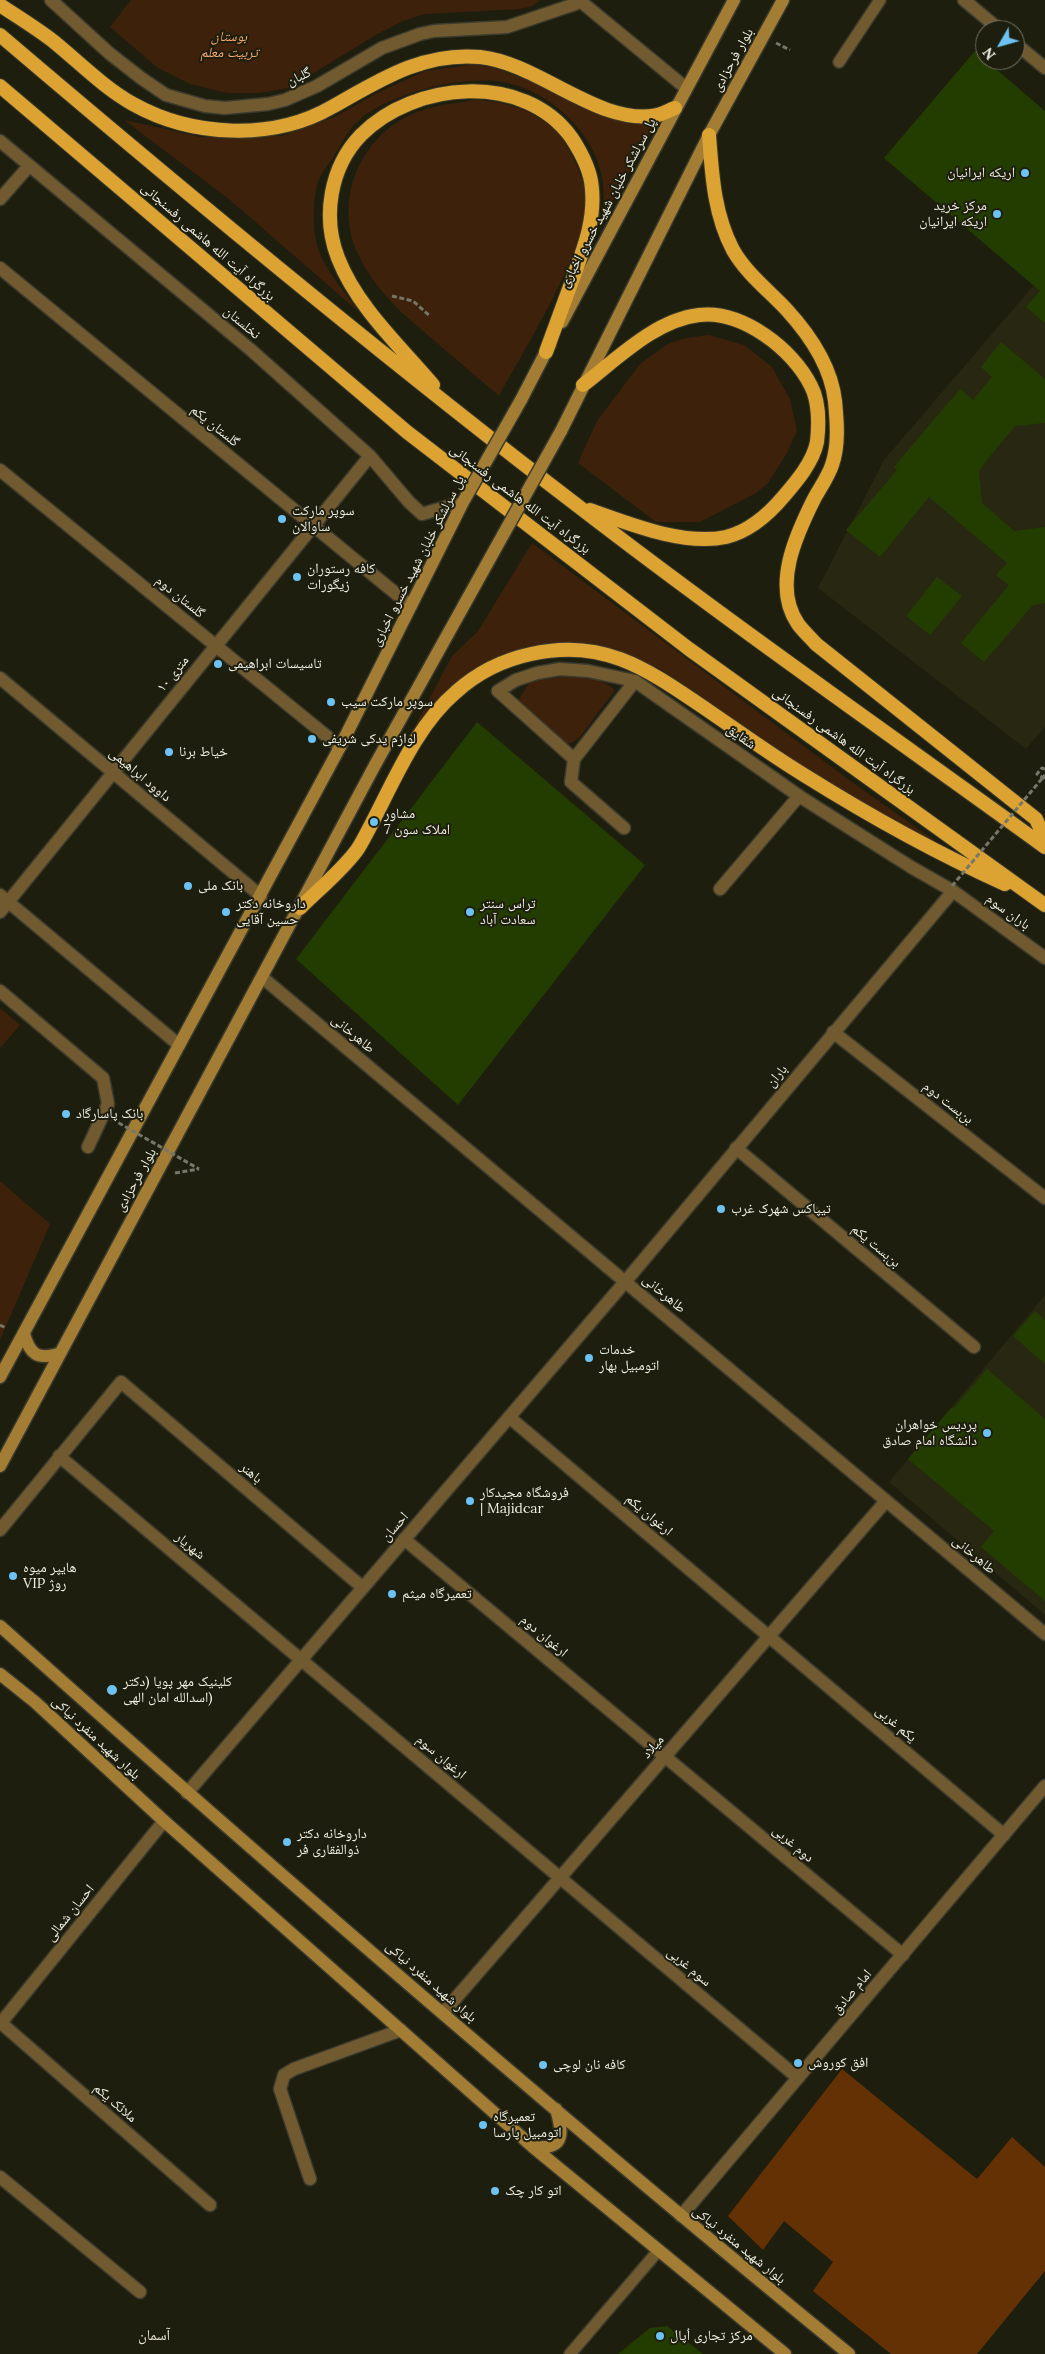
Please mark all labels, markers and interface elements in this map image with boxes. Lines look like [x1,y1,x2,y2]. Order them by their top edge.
north arrow [975,20,1025,70]
street label: بلوار فرحزادی [709,25,757,95]
park label: بوستان تربیت معلم [200,29,258,62]
text: N [979,44,999,63]
street label: گلبان [284,64,314,90]
street label: پل سرلشکر خلبان شهید خسرو اخباری [556,115,660,291]
place label: اریکه ایرانیان [947,165,1015,181]
marker: اریکه ایرانیان [1019,167,1031,179]
street label: بزرگراه آیت الله هاشمی رفسنجانی [138,179,278,305]
place label: مرکز خرید اریکه ایرانیان [919,198,987,230]
marker: مرکز خرید اریکه ایرانیان [991,208,1003,220]
street label: نخلستان [220,303,264,343]
street label: گلستان یکم [187,401,243,451]
street label: بزرگراه آیت الله هاشمی رفسنجانی [446,441,594,557]
street label: پل سرلشکر خلبان شهید خسرو اخباری [368,473,468,649]
place label: سوپر مارکت ساوالان [292,503,354,536]
marker: سوپر مارکت ساوالان [276,513,288,525]
place label: کافه رستوران زیگورات [307,561,375,594]
marker: کافه رستوران زیگورات [291,571,303,583]
street label: گلستان دوم [152,572,208,622]
street label: ۱۰ متری [153,652,193,696]
place label: تاسیسات ابراهیمی [228,656,322,672]
marker: تاسیسات ابراهیمی [212,658,224,670]
street label: بزرگراه آیت الله هاشمی رفسنجانی [769,684,919,798]
place label: سوپر مارکت سیب [341,694,433,710]
marker: سوپر مارکت سیب [325,696,337,708]
street label: شقایق [723,721,759,753]
place label: لوازم یدکی شریفی [322,731,416,747]
marker: لوازم یدکی شریفی [306,733,318,745]
street label: داوود ابراهیمی [106,744,174,806]
place label: خیاط برنا [179,744,228,760]
marker: خیاط برنا [163,746,175,758]
place label: مشاور املاک سون 7 [384,806,450,839]
marker: مشاور املاک سون 7 [368,816,380,828]
place label: بانک ملی [198,878,243,894]
marker: بانک ملی [182,880,194,892]
street label: باران سوم [983,890,1033,934]
place label: داروخانه دکتر حسین آقایی [236,896,306,929]
place label: تراس سنتر سعادت آباد [480,896,536,929]
marker: داروخانه دکتر حسین آقایی [220,906,232,918]
marker: تراس سنتر سعادت آباد [464,906,476,918]
street label: طاهرخانی [328,1011,378,1057]
street label: باران [763,1061,791,1091]
street label: بن‌بست دوم [919,1078,977,1128]
place label: بانک پاسارگاد [76,1106,143,1122]
marker: بانک پاسارگاد [60,1108,72,1120]
street label: بلوار فرحزادی [112,1145,160,1215]
place label: تیپاکس شهرک غرب [731,1201,831,1217]
marker: تیپاکس شهرک غرب [715,1203,727,1215]
street label: بن‌بست یکم [848,1221,904,1271]
street label: طاهرخانی [639,1271,689,1317]
place label: خدمات اتومبیل بهار [599,1342,659,1374]
marker: خدمات اتومبیل بهار [583,1352,595,1364]
place label: پردیس خواهران دانشگاه امام صادق [882,1417,977,1450]
marker: پردیس خواهران دانشگاه امام صادق [981,1427,993,1439]
street label: باهنر [236,1459,266,1487]
place label: فروشگاه مجیدکار | Majidcar [480,1485,569,1518]
street label: ارغوان یکم [622,1491,676,1539]
marker: فروشگاه مجیدکار | Majidcar [464,1495,476,1507]
street label: احسان [378,1509,412,1545]
street label: شهریار [172,1529,208,1563]
street label: طاهرخانی [949,1532,999,1578]
place label: هایپر میوه VIP روژ [23,1560,77,1592]
marker: هایپر میوه VIP روژ [7,1570,19,1582]
place label: تعمیرگاه میثم [402,1586,472,1602]
marker: تعمیرگاه میثم [386,1588,398,1600]
street label: ارغوان دوم [517,1611,571,1661]
place label: کلینیک مهر پویا (دکتر اسدالله امان الهی) [123,1674,232,1706]
marker: کلینیک مهر پویا (دکتر اسدالله امان الهی) [105,1683,119,1697]
street label: بلوار شهید منفرد نیاکی [48,1693,144,1783]
street label: یکم غربی [872,1702,920,1746]
street label: ارغوان سوم [413,1731,469,1783]
street label: میلاد [638,1732,668,1762]
street label: دوم غربی [769,1822,817,1866]
place label: داروخانه دکتر ذوالفقاری فر [297,1826,367,1858]
marker: داروخانه دکتر ذوالفقاری فر [281,1836,293,1848]
street label: احسان شمالی [42,1881,98,1945]
street label: بلوار شهید منفرد نیاکی [382,1938,480,2026]
street label: سوم غربی [663,1944,715,1990]
street label: امام صادق [828,1966,876,2018]
place label: افق کوروش [808,2055,868,2071]
place label: کافه نان لوچی [553,2057,626,2073]
marker: افق کوروش [792,2057,804,2069]
marker: کافه نان لوچی [537,2059,549,2071]
street label: ملائک یکم [90,2080,140,2126]
place label: تعمیرگاه اتومبیل پارسا [493,2109,562,2142]
marker: تعمیرگاه اتومبیل پارسا [477,2119,489,2131]
place label: اتو کار چک [505,2183,562,2199]
marker: اتو کار چک [489,2185,501,2197]
street label: بلوار شهید منفرد نیاکی [689,2202,789,2288]
district label: آسمان [138,2327,170,2345]
place label: مرکز تجاری اُپال [670,2328,753,2344]
marker: مرکز تجاری اُپال [654,2330,666,2342]

